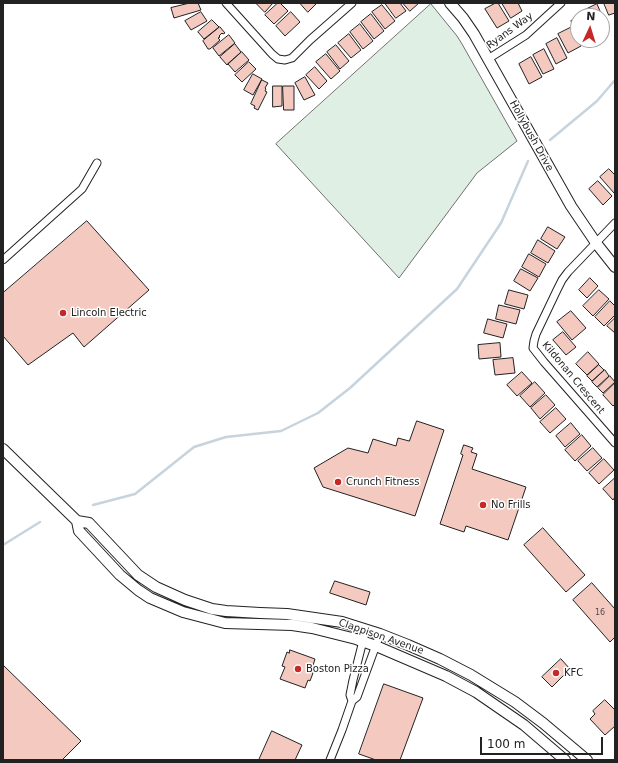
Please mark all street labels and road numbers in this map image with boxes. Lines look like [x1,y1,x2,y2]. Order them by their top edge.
street label: Ryans Way [484,10,536,52]
street label: Hollybush Drive [507,98,555,174]
street label: Kildonan Crescent [539,339,607,417]
street label: Clappison Avenue [337,617,425,657]

